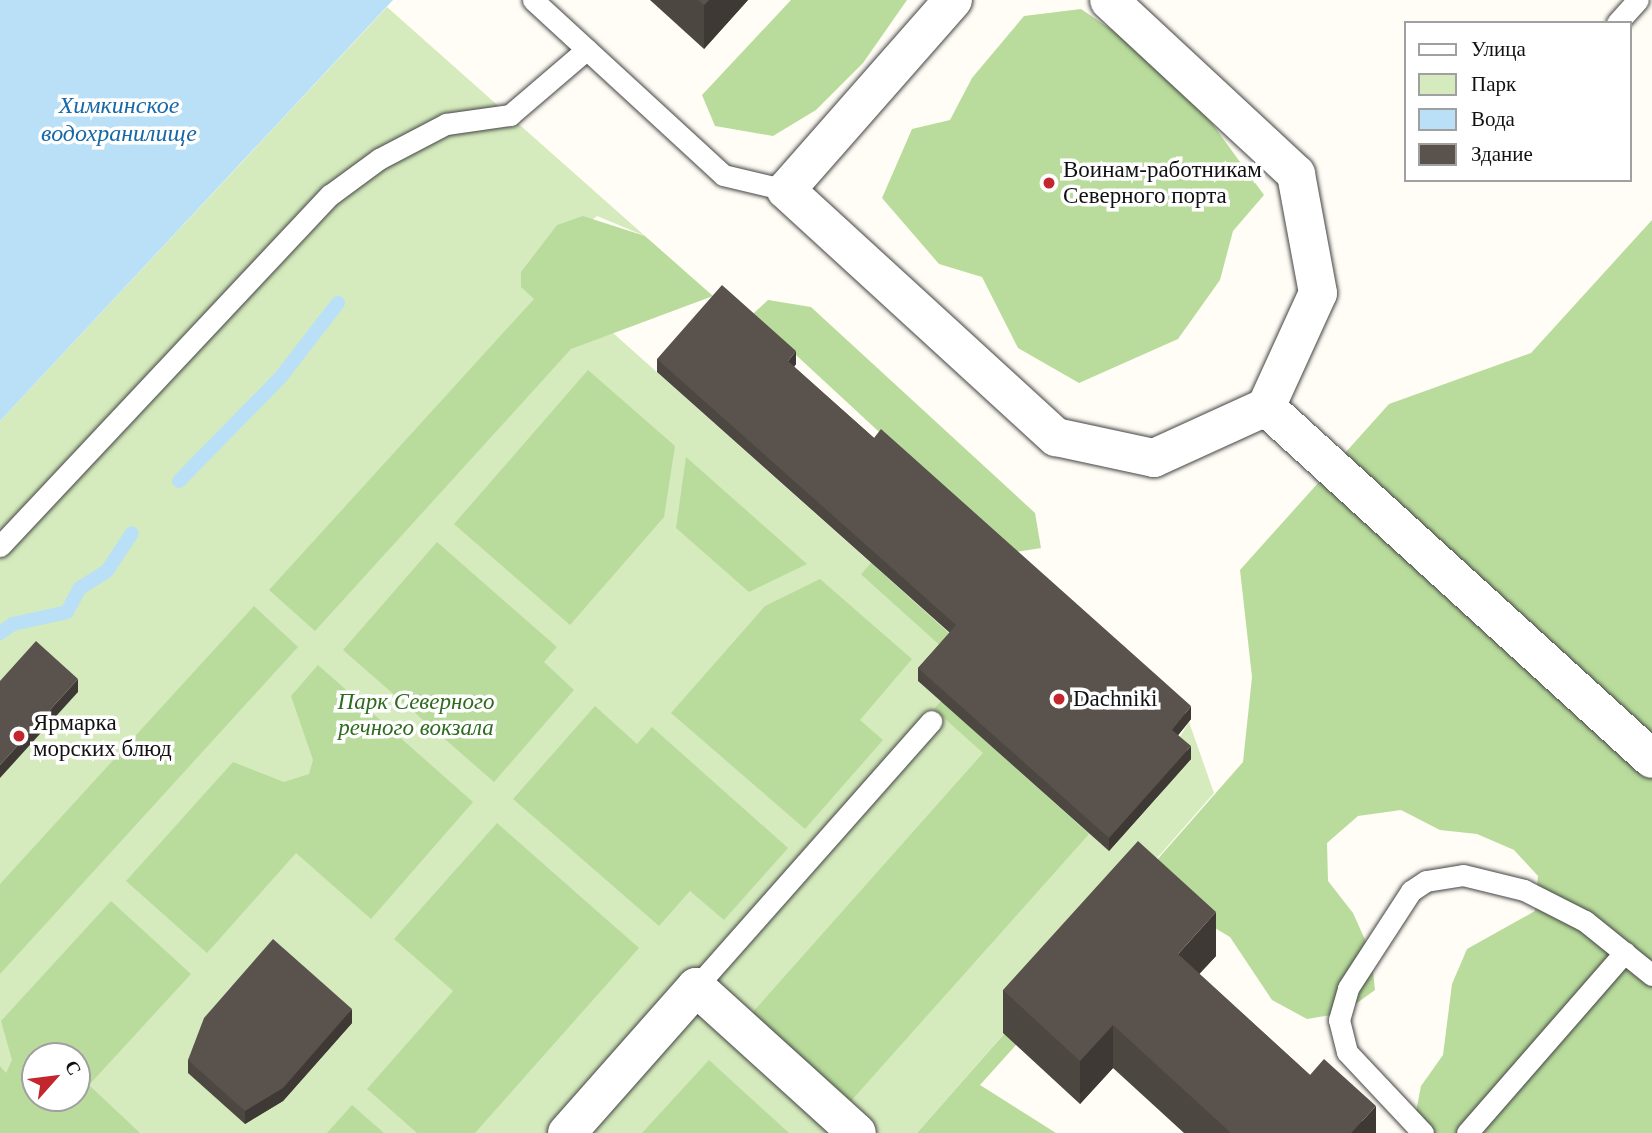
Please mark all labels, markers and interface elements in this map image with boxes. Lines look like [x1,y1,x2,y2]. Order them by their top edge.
legend [1404,21,1631,182]
text: Улица [1471,37,1526,61]
text: Парк [1471,72,1516,96]
water label: Химкинское водохранилище [41,92,197,148]
text: Вода [1471,107,1515,131]
text: Здание [1471,142,1533,166]
place label: Воинам-работникам Северного порта [1063,156,1262,210]
marker: Воинам-работникам Северного порта [1041,175,1057,191]
place label: Dachniki [1073,685,1157,713]
park label: Парк Северного речного вокзала [338,688,494,742]
marker: Dachniki [1051,691,1067,707]
place label: Ярмарка морских блюд [33,709,172,763]
marker: Ярмарка морских блюд [11,728,27,744]
north arrow [21,1042,91,1112]
text: С [61,1057,86,1079]

